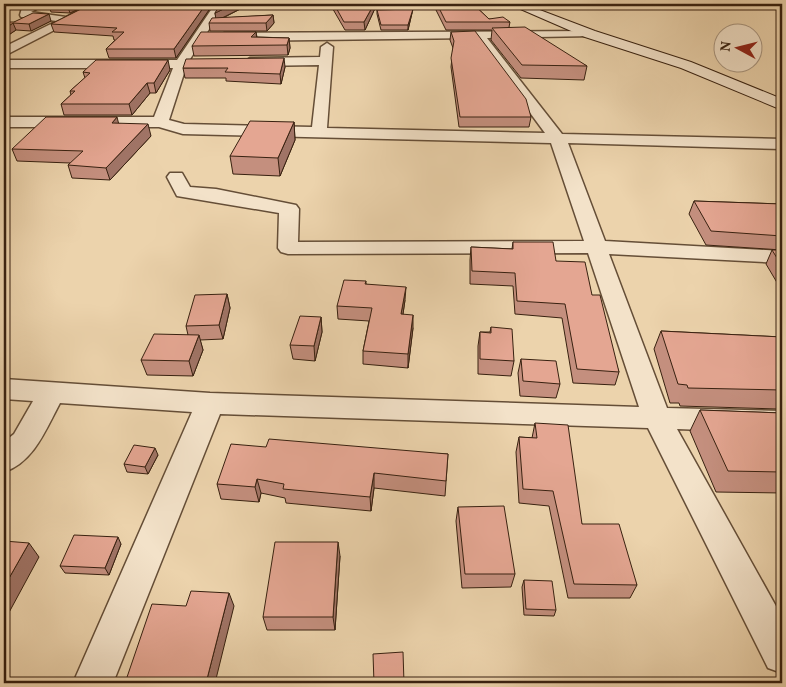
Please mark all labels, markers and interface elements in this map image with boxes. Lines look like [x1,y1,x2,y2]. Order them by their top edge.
north arrow [714,22,764,72]
text: N [717,40,737,53]

